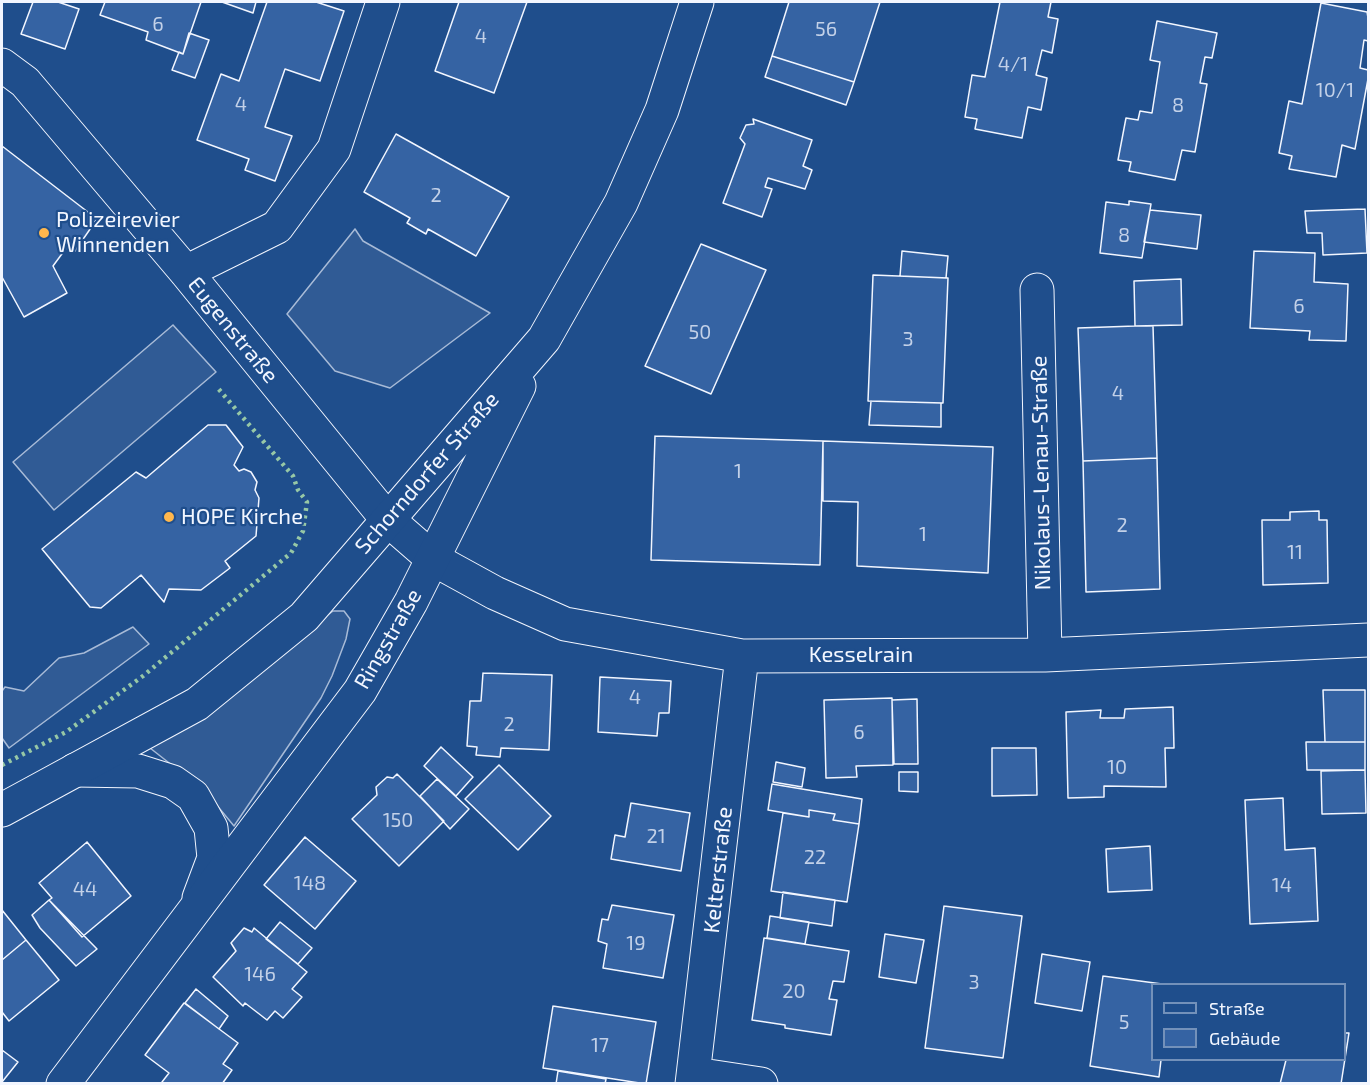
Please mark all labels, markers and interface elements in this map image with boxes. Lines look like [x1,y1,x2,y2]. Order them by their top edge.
house number: 6 [152,12,164,36]
house number: 56 [815,17,837,41]
house number: 4 [475,24,487,48]
house number: 4/1 [998,52,1028,76]
house number: 10/1 [1316,78,1354,102]
house number: 4 [235,92,247,116]
house number: 8 [1172,93,1184,117]
house number: 2 [430,183,442,207]
place label: Polizeirevier Winnenden [56,207,180,258]
house number: 8 [1118,223,1130,247]
marker: Polizeirevier Winnenden [37,226,51,240]
street label: Eugenstraße [182,272,284,388]
house number: 6 [1293,294,1305,318]
house number: 50 [689,320,711,344]
house number: 3 [902,327,914,351]
street label: Nikolaus-Lenau-Straße [1026,355,1056,591]
house number: 4 [1112,381,1124,405]
street label: Schorndorfer Straße [350,387,504,559]
house number: 1 [734,459,742,483]
place label: HOPE Kirche [181,504,303,530]
marker: HOPE Kirche [162,510,176,524]
house number: 2 [1116,513,1128,537]
house number: 1 [919,522,927,546]
house number: 11 [1287,540,1303,564]
street label: Ringstraße [349,584,427,694]
street label: Kesselrain [809,642,913,668]
house number: 4 [629,685,641,709]
house number: 2 [503,712,515,736]
house number: 6 [853,720,865,744]
house number: 10 [1107,755,1127,779]
street label: Kelterstraße [698,805,738,935]
house number: 150 [383,808,413,832]
house number: 21 [646,824,666,848]
house number: 22 [804,845,826,869]
house number: 148 [294,871,326,895]
house number: 14 [1272,873,1292,897]
house number: 44 [73,877,97,901]
house number: 19 [626,931,646,955]
house number: 146 [244,962,276,986]
house number: 3 [968,970,980,994]
house number: 20 [782,979,806,1003]
legend [1151,983,1346,1061]
text: Straße [1209,997,1265,1019]
house number: 5 [1119,1010,1129,1034]
text: Gebäude [1209,1027,1280,1049]
house number: 17 [591,1033,609,1057]

